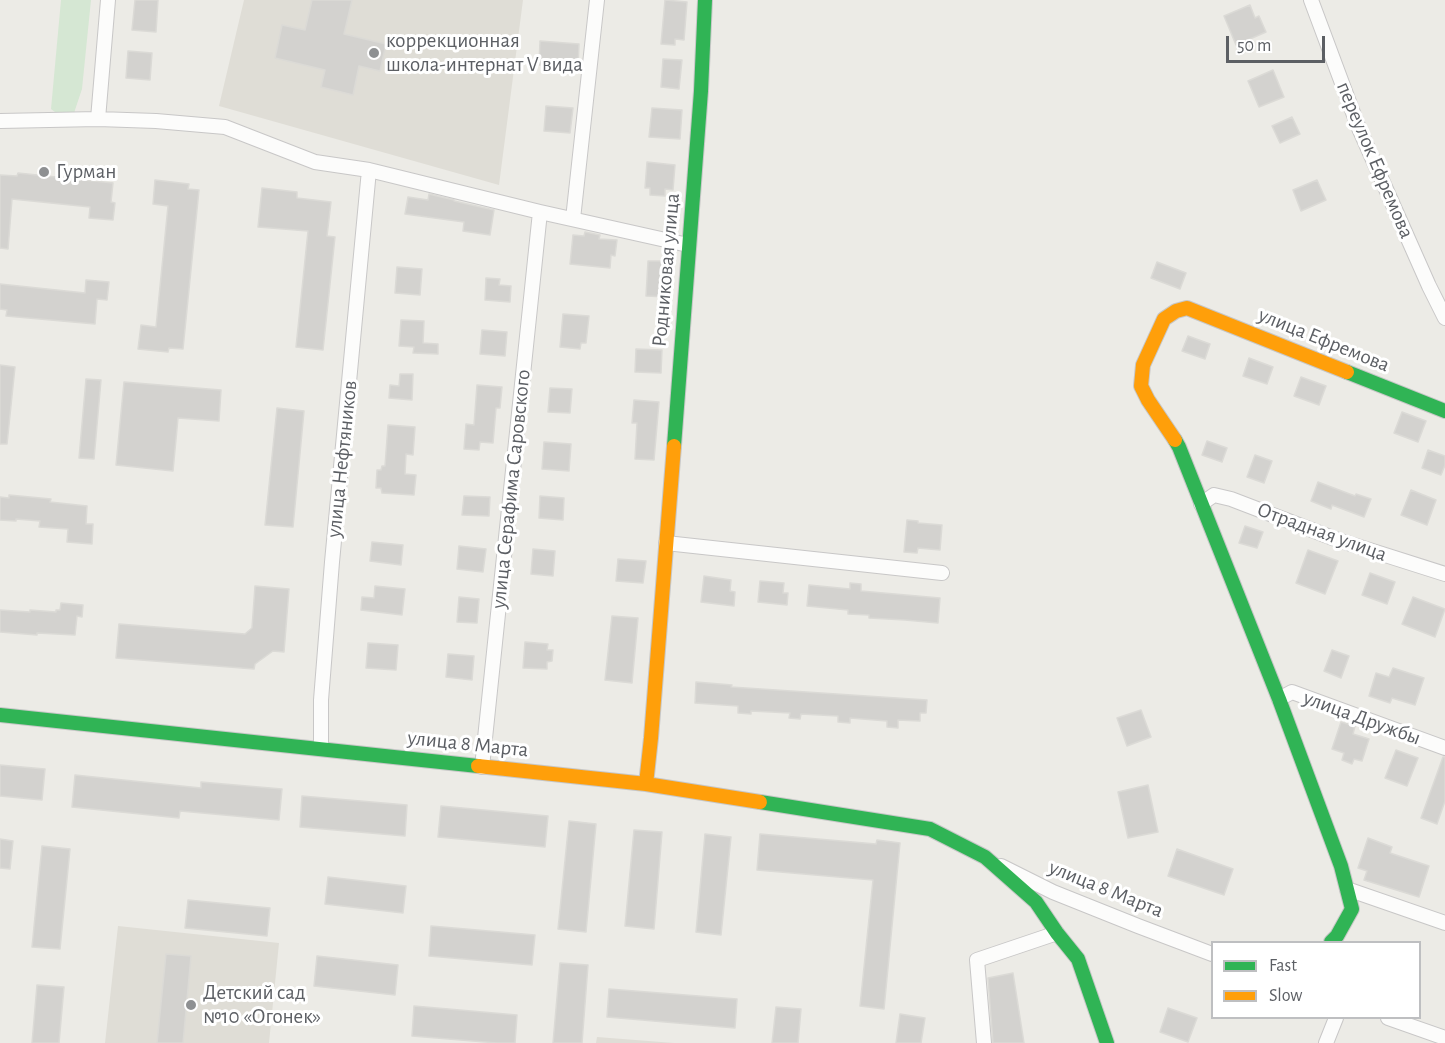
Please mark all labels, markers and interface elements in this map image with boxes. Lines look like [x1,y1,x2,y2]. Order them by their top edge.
scale bar [1229,24,1328,62]
place label: коррекционная школа-интернат V вида [386,28,583,78]
text: 50 m [1237,37,1271,55]
marker: коррекционная школа-интернат V вида [367,46,381,60]
street label: переулок Ефремова [1331,78,1419,242]
place label: Гурман [56,159,116,185]
marker: Гурман [37,165,51,179]
street label: Родниковая улица [647,192,685,348]
street label: улица Ефремова [1255,302,1393,378]
street label: улица Серафима Саровского [486,368,536,610]
street label: улица Нефтяников [321,379,363,539]
street label: Отрадная улица [1254,497,1390,567]
street label: улица Дружбы [1300,685,1424,751]
street label: улица 8 Марта [406,725,530,763]
street label: улица 8 Марта [1045,855,1167,923]
legend [1211,941,1421,1019]
text: Fast [1269,957,1297,975]
place label: Детский сад №10 «Огонек» [203,980,321,1030]
text: Slow [1269,987,1302,1005]
marker: Детский сад №10 «Огонек» [184,998,198,1012]

